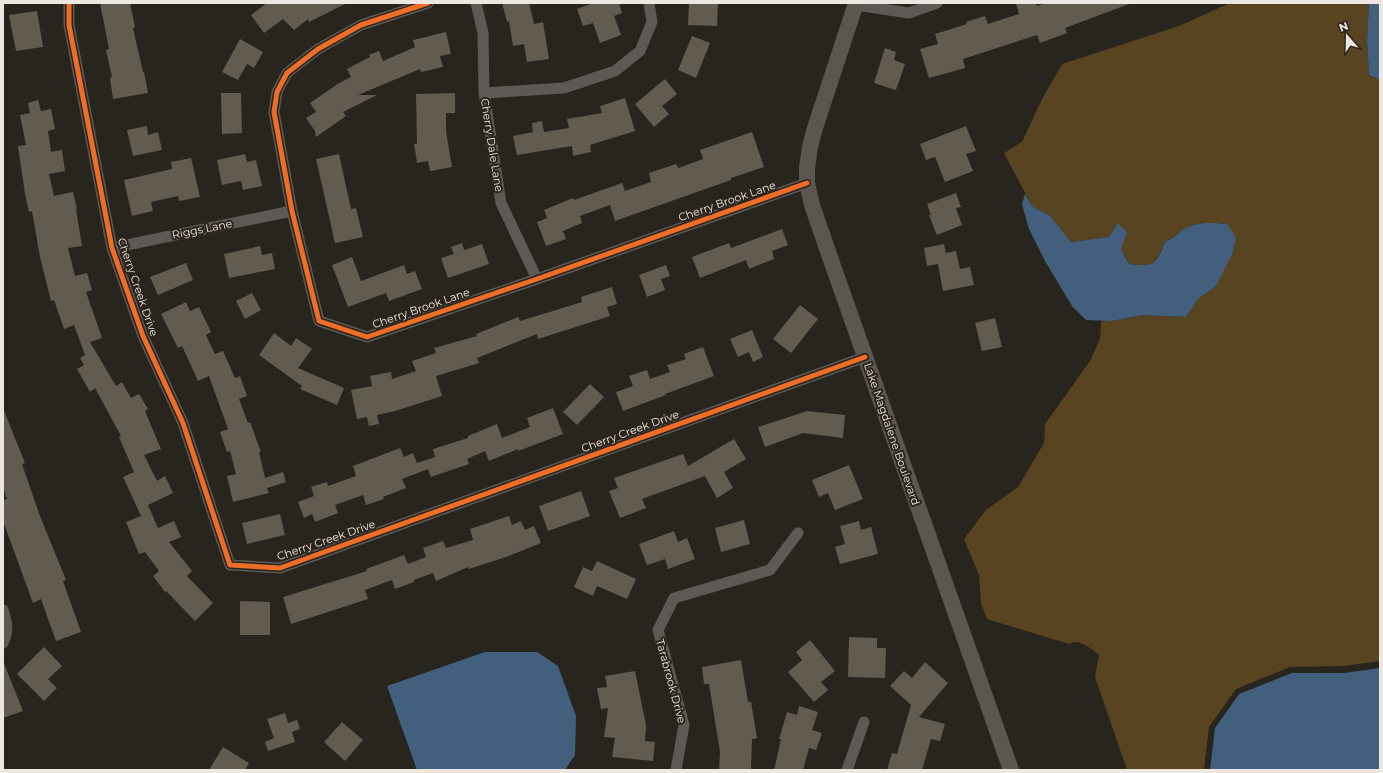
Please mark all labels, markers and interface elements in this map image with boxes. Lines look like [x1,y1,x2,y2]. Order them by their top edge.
north arrow [1327,16,1367,56]
text: N [1337,19,1350,35]
street label: Cherry Dale Lane [478,97,506,193]
street label: Cherry Brook Lane [676,178,778,224]
street label: Riggs Lane [171,216,234,242]
street label: Cherry Creek Drive [115,236,162,338]
street label: Cherry Brook Lane [370,285,472,331]
street label: Lake Magdalene Boulevard [861,361,923,507]
street label: Cherry Creek Drive [579,407,681,455]
street label: Cherry Creek Drive [275,516,377,563]
street label: Tarabrook Drive [653,637,689,725]

